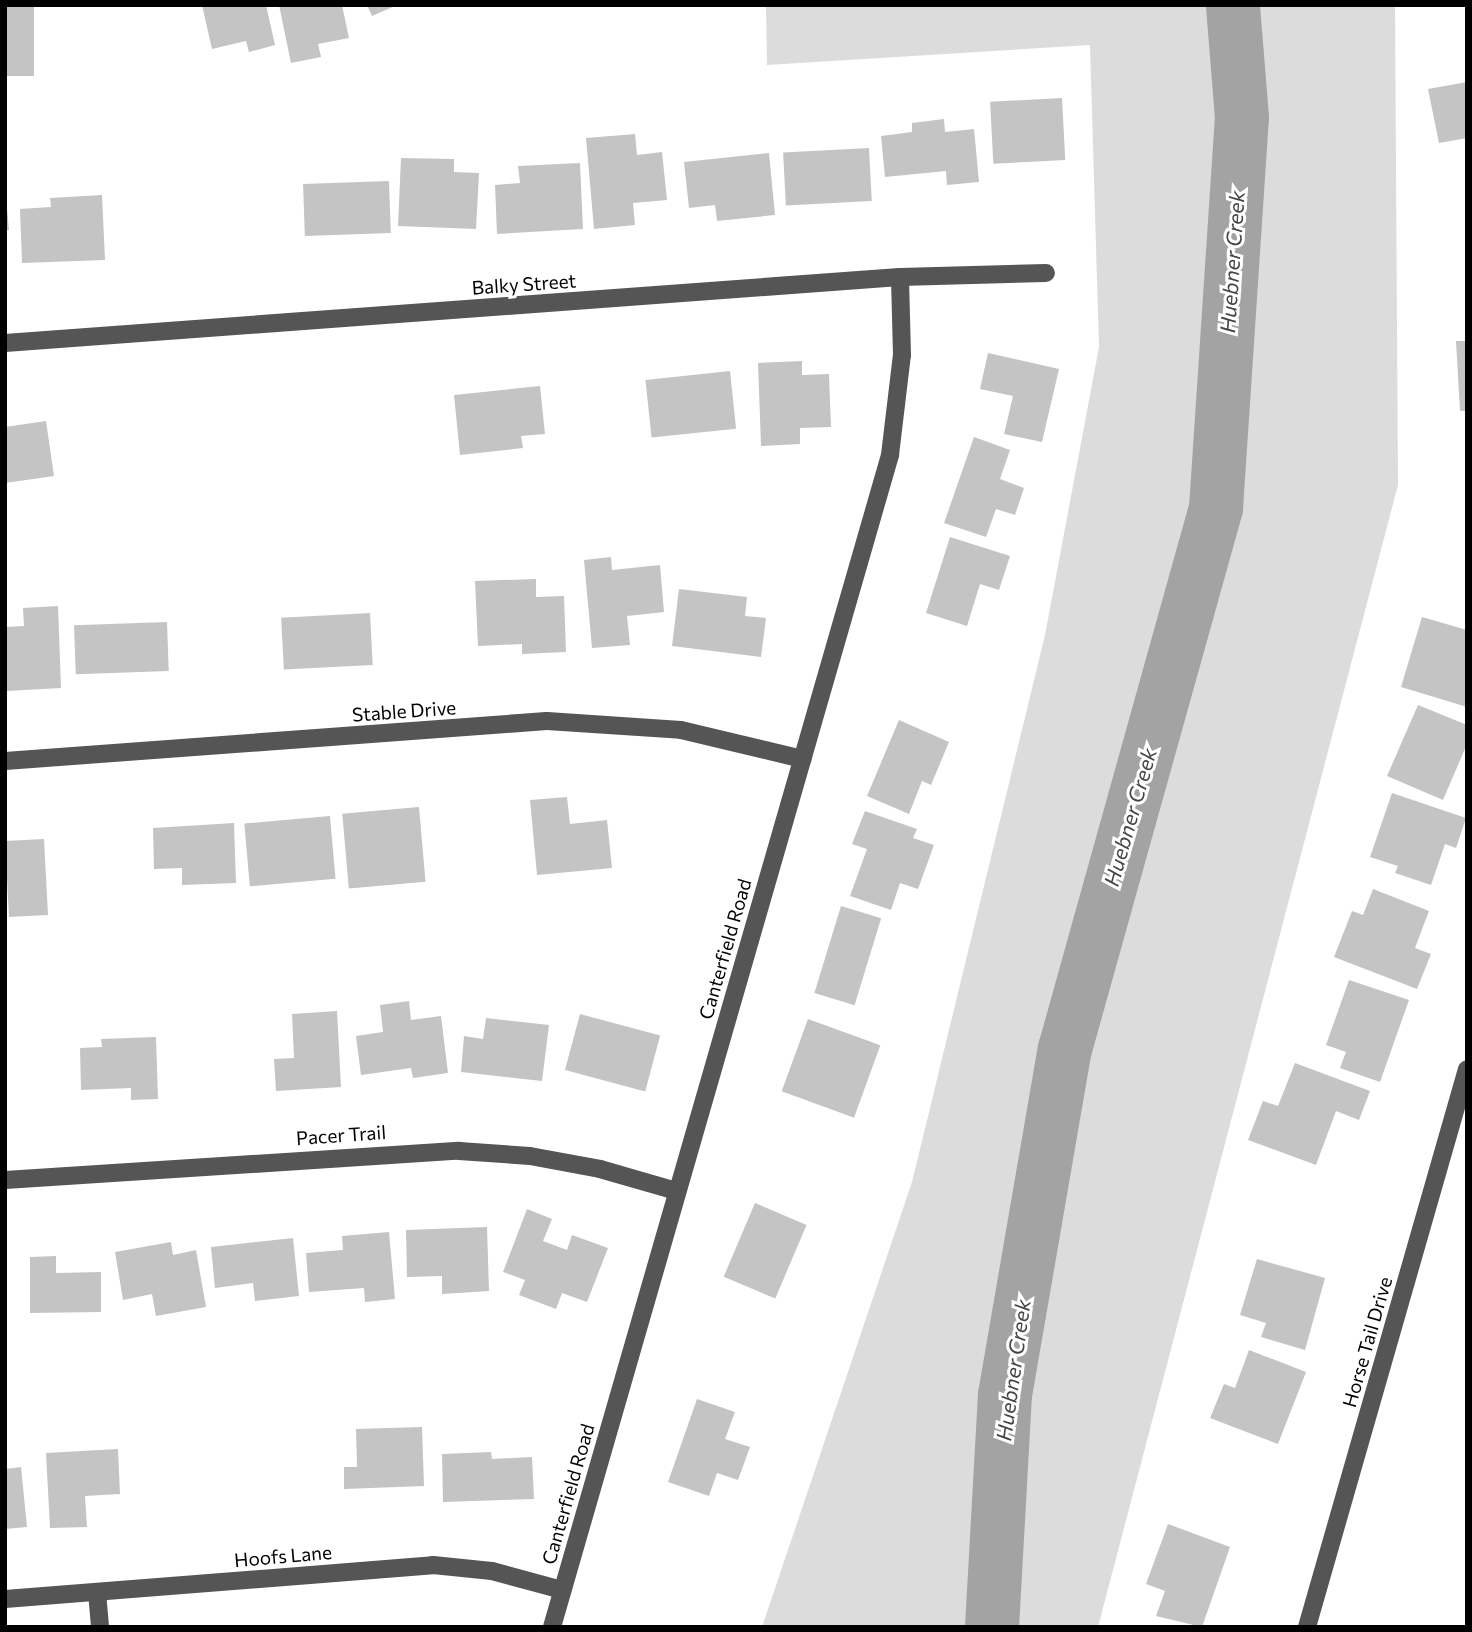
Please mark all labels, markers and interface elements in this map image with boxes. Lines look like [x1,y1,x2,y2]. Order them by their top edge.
water label: Huebner Creek [1214,190,1250,334]
street label: Balky Street [471,269,577,299]
street label: Stable Drive [351,696,457,726]
water label: Huebner Creek [1098,745,1162,889]
street label: Canterfield Road [694,876,756,1022]
street label: Pacer Trail [295,1120,387,1150]
street label: Horse Tail Drive [1337,1274,1397,1410]
water label: Huebner Creek [991,1298,1035,1442]
street label: Canterfield Road [537,1421,599,1567]
street label: Hoofs Lane [233,1540,333,1572]

